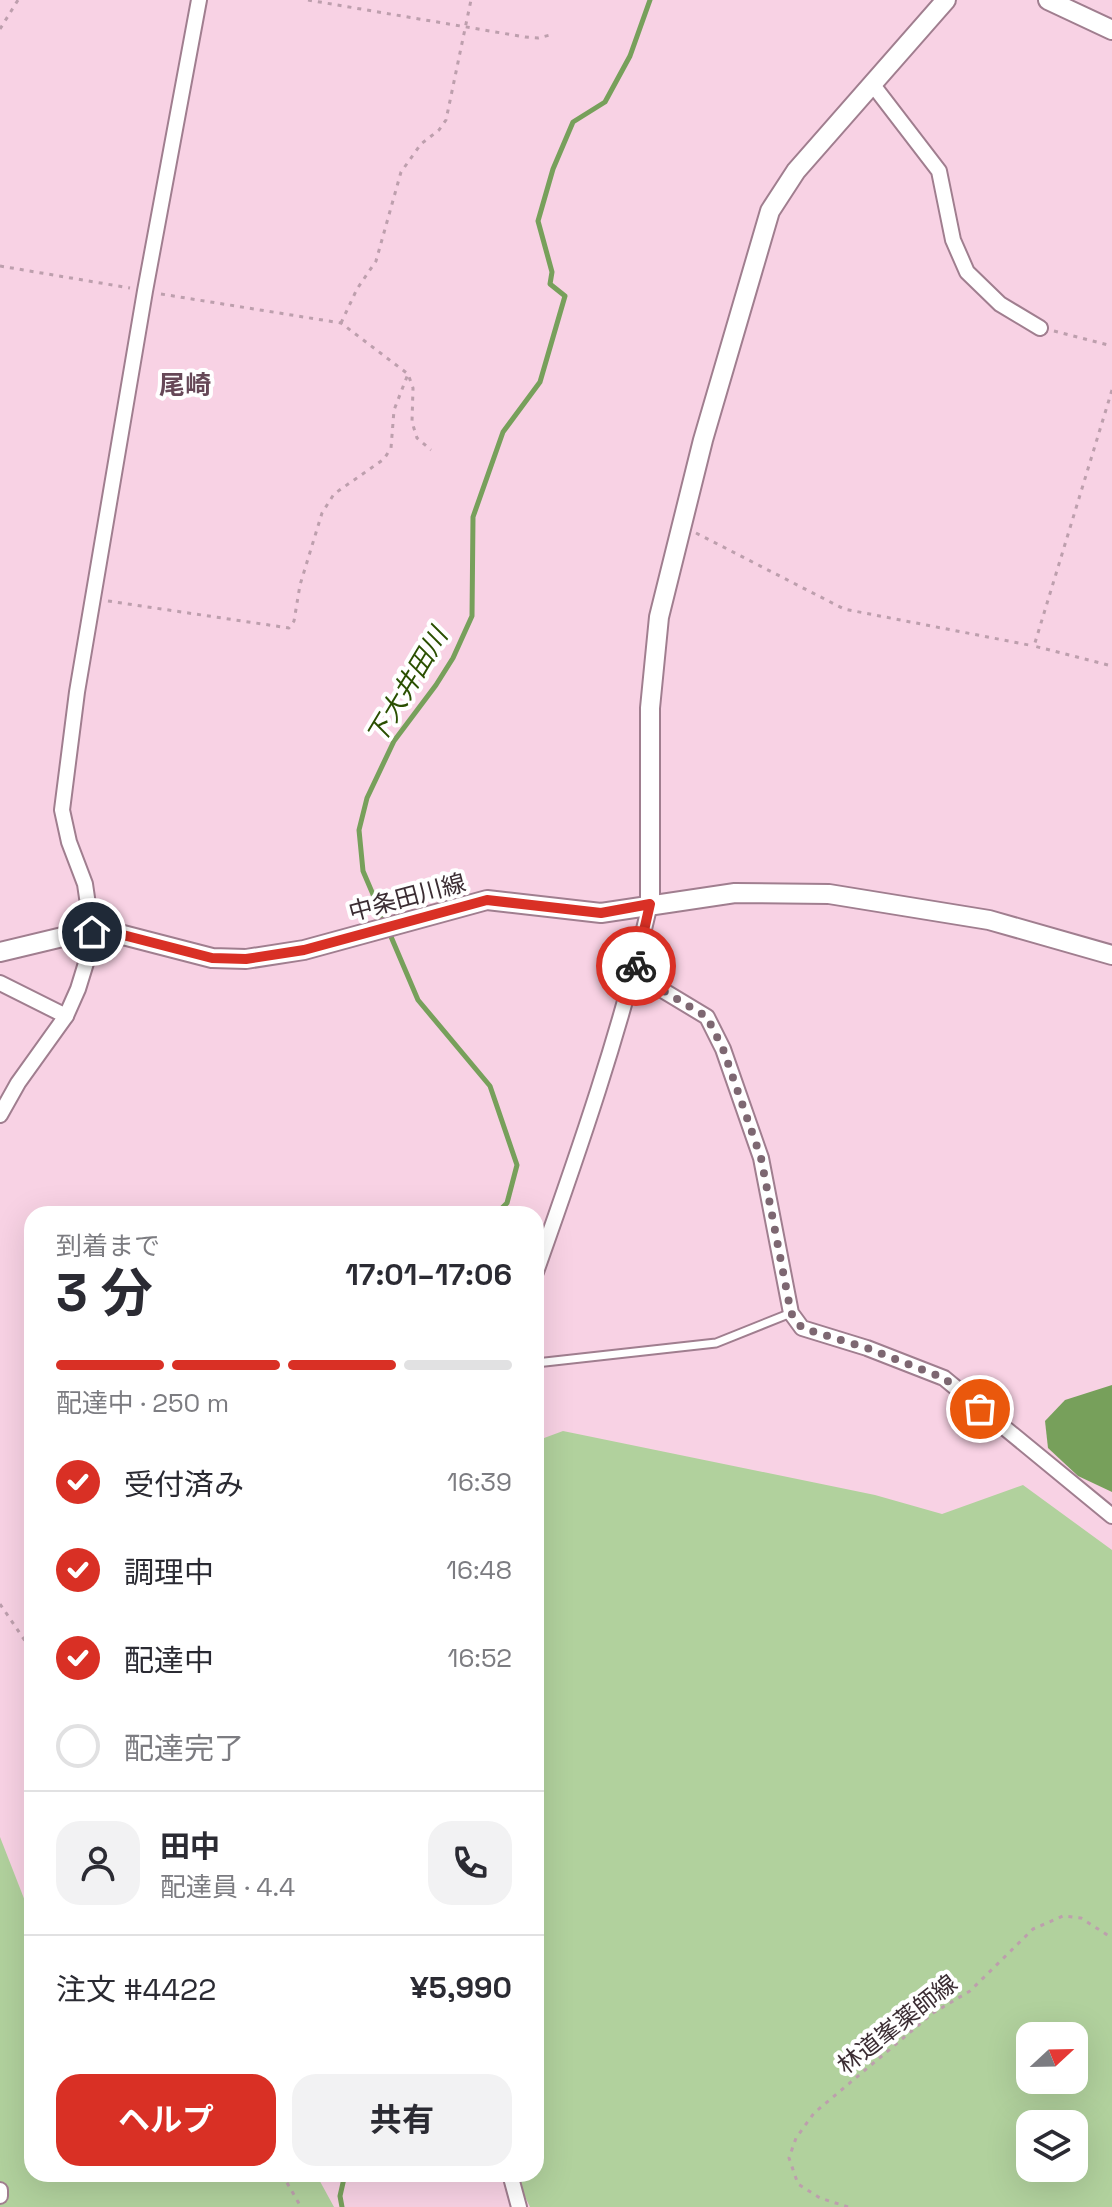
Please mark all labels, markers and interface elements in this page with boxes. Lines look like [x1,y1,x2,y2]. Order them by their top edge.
district label: 尾崎 [159,368,211,402]
water label: 下大井田川 [359,619,457,750]
street label: 中条田川線 [345,866,469,928]
pin [58,898,126,966]
icon: home [70,910,114,954]
courier [596,926,676,1006]
icon: bike [614,944,658,988]
text: 到着まで [56,1229,160,1263]
text: 17:01–17:06 [345,1255,512,1294]
text: 3 分 [56,1260,153,1326]
pin [946,1375,1014,1443]
text: 配達中 · 250 m [56,1386,229,1420]
icon: bag [958,1387,1002,1431]
icon: check [56,1460,100,1504]
text: 受付済み [124,1465,244,1504]
text: 16:39 [447,1465,512,1499]
icon: check [56,1548,100,1592]
text: 調理中 [124,1553,214,1592]
text: 16:48 [446,1553,512,1587]
icon: check [56,1636,100,1680]
text: 配達中 [124,1641,214,1680]
text: 16:52 [448,1641,512,1675]
text: 配達完了 [124,1729,244,1768]
button: person [56,1821,140,1905]
button: phone [428,1821,512,1905]
text: 田中 [160,1827,220,1866]
text: 配達員 · 4.4 [160,1870,295,1904]
street label: 林道峯薬師線 [831,1967,963,2081]
text: ¥5,990 [410,1968,512,2007]
text: 注文 #4422 [56,1970,216,2009]
north arrow [1016,2022,1088,2094]
map controls [1016,2022,1088,2182]
button: ヘルプ [56,2074,276,2166]
button: 共有 [292,2074,512,2166]
button: layers [1016,2110,1088,2182]

